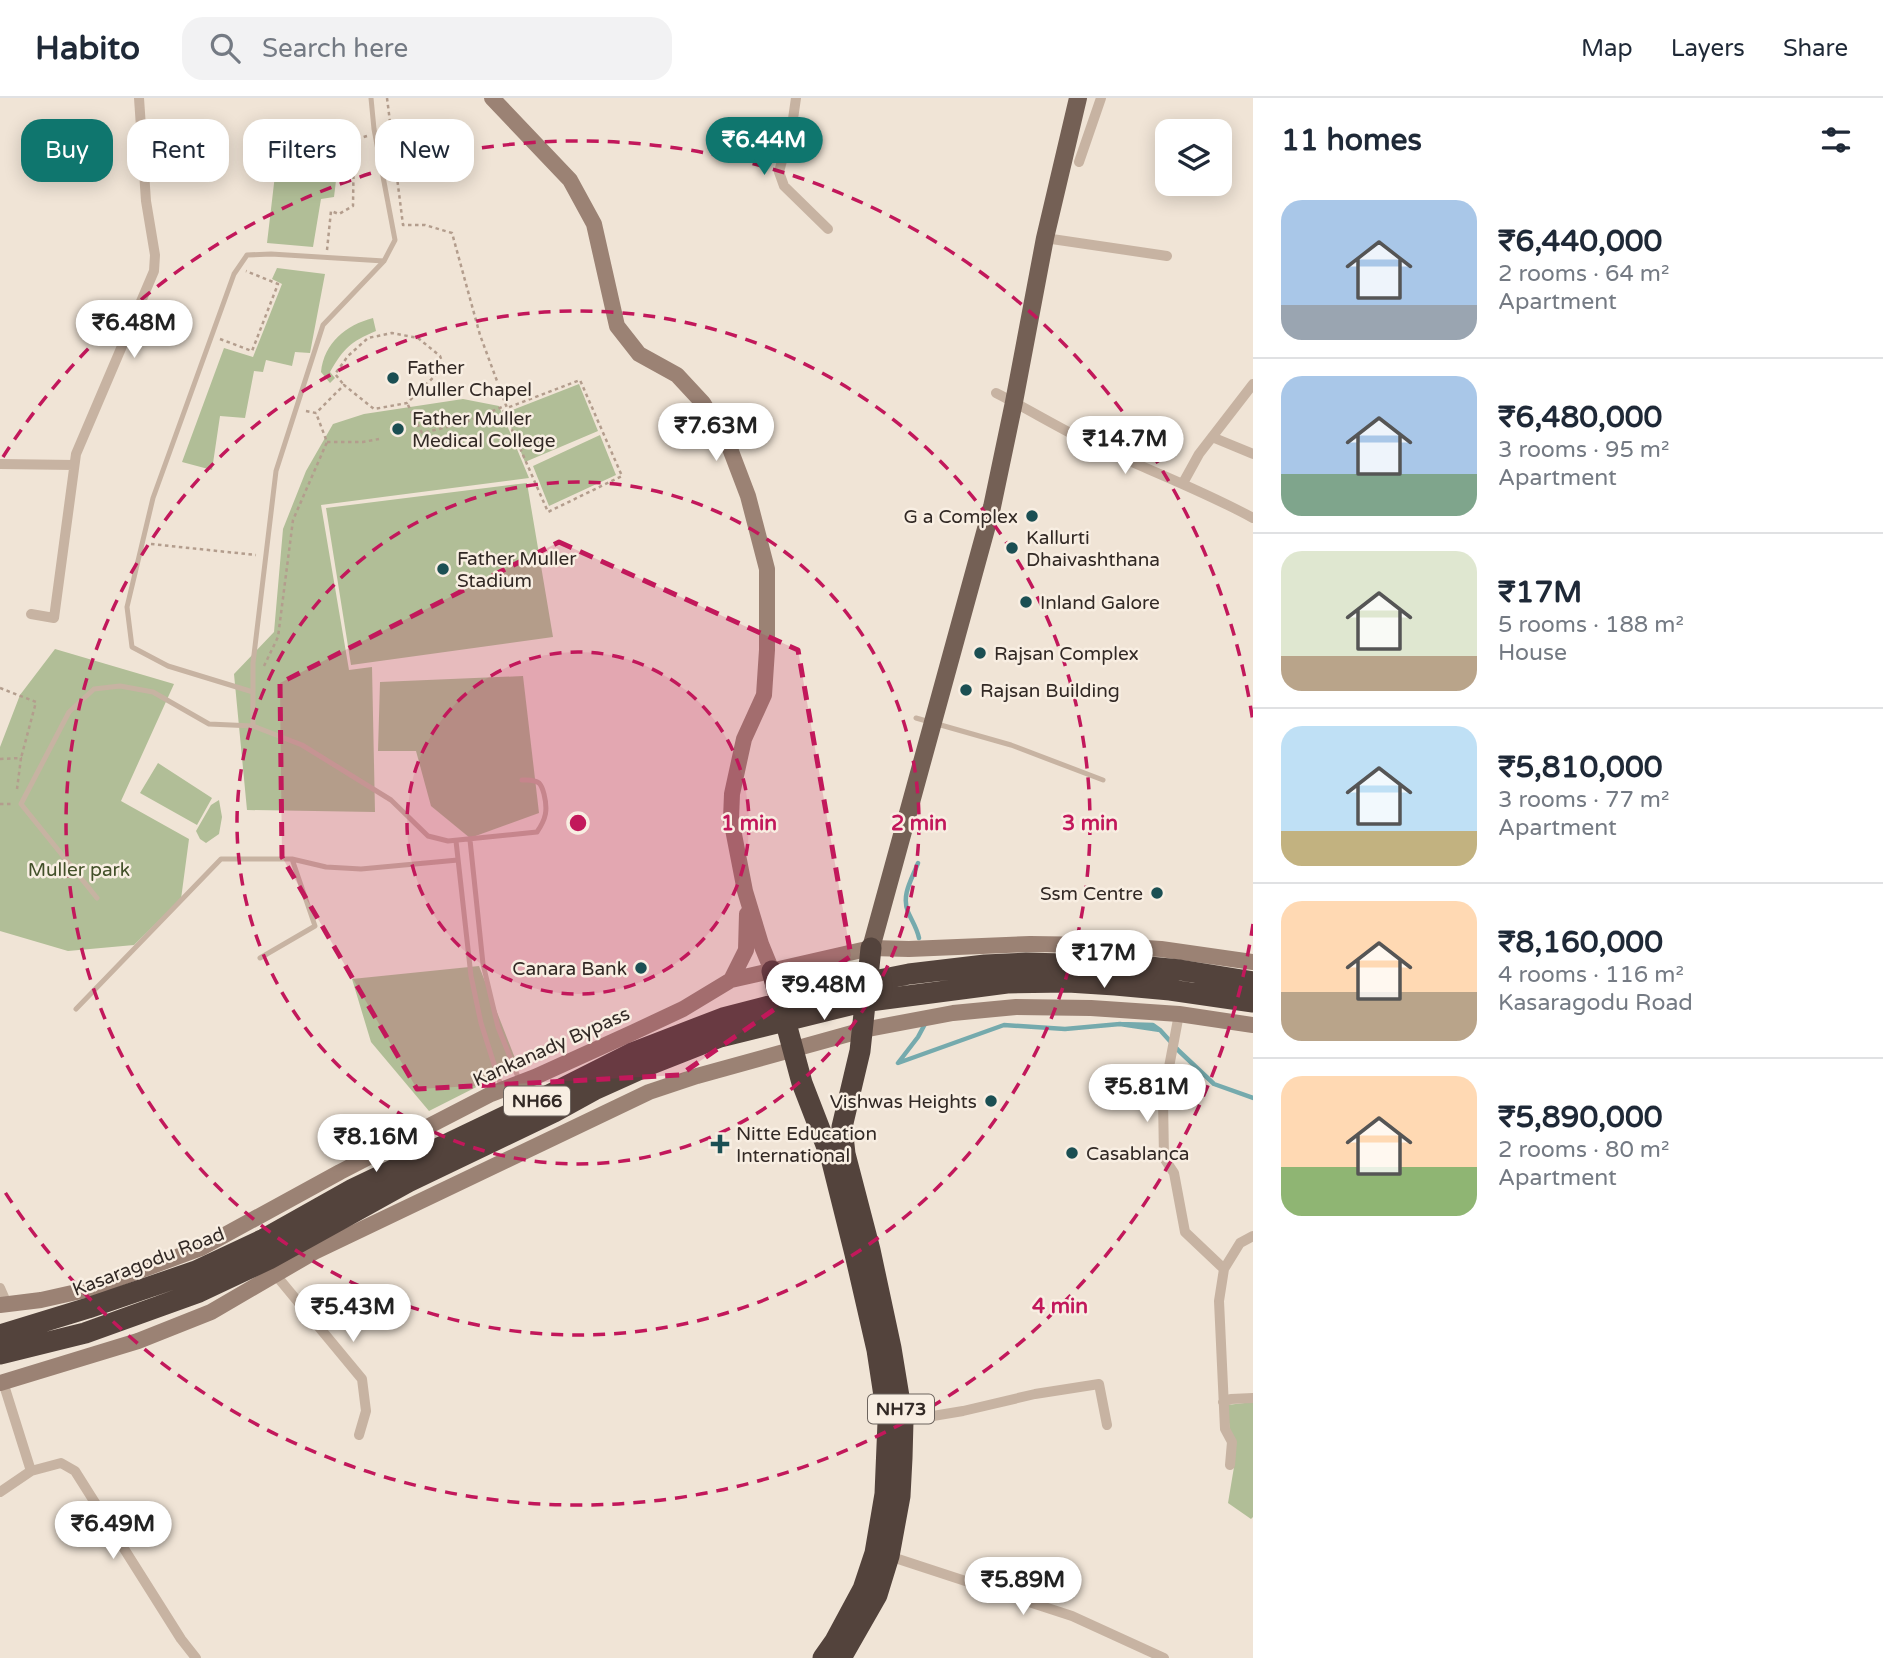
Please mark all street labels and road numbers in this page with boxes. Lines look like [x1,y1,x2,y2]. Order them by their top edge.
street label: Kankanady Bypass [470,1002,633,1091]
road number: NH66 [504,1086,570,1116]
street label: Kasaragodu Road [69,1223,227,1301]
road number: NH73 [868,1394,934,1424]

